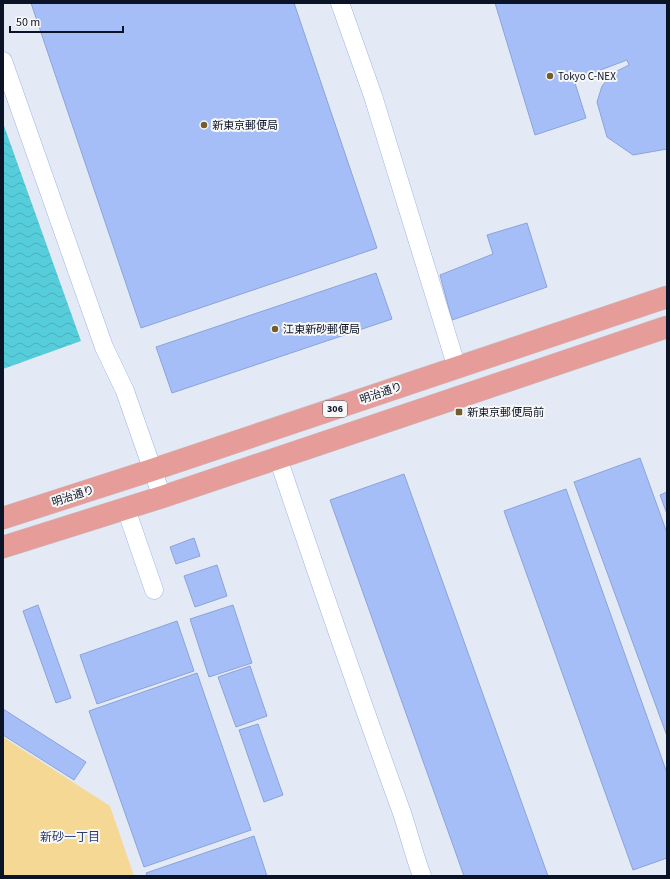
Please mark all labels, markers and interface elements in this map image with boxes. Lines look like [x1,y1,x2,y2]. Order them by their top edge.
scale bar [10,8,123,34]
text: 50 m [16,14,40,31]
place label: Tokyo C-NEX [558,69,616,84]
marker: Tokyo C-NEX [545,71,555,81]
place label: 新東京郵便局 [212,118,278,133]
marker: 新東京郵便局 [199,120,209,130]
place label: 江東新砂郵便局 [283,322,360,337]
marker: 江東新砂郵便局 [270,324,280,334]
street label: 明治通り [358,379,404,407]
road number: 306 [323,401,347,417]
place label: 新東京郵便局前 [467,405,544,420]
marker: 新東京郵便局前 [454,407,464,417]
street label: 明治通り [50,482,96,510]
district label: 新砂一丁目 [40,829,100,846]

